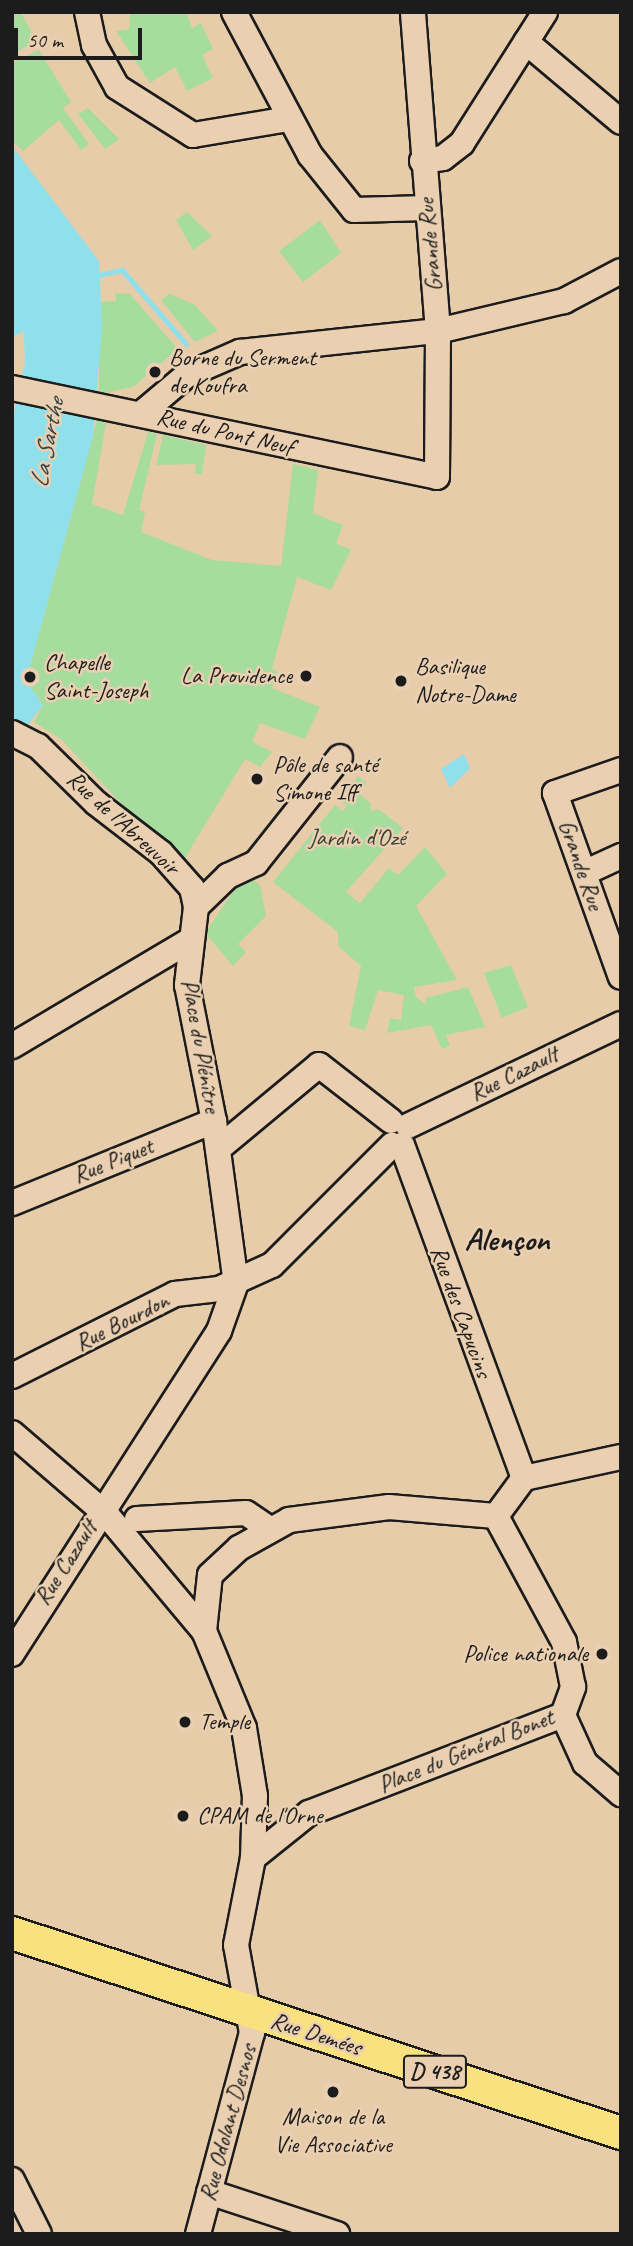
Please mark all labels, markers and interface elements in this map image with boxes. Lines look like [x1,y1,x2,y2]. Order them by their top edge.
scale bar [18,14,145,58]
text: 50 m [27,27,63,53]
street label: Grande Rue [412,197,448,293]
place label: Borne du Serment de Koufra [169,344,316,400]
marker: Borne du Serment de Koufra [147,364,163,380]
water label: La Sarthe [23,396,71,490]
street label: Rue du Pont Neuf [153,402,297,462]
place label: Chapelle Saint-Joseph [44,649,148,705]
place label: Basilique Notre-Dame [415,653,516,709]
place label: La Providence [181,662,292,690]
marker: La Providence [298,668,314,684]
marker: Chapelle Saint-Joseph [22,669,38,685]
marker: Basilique Notre-Dame [393,673,409,689]
place label: Pôle de santé Simone Iff [273,751,379,807]
street label: Rue de l'Abreuvoir [61,765,185,881]
marker: Pôle de santé Simone Iff [247,769,267,789]
street label: Grande Rue [552,816,610,914]
park label: Jardin d'Ozé [309,824,405,852]
street label: Place du Plénître [175,977,227,1115]
street label: Rue Cazault [465,1040,563,1108]
street label: Rue Piquet [69,1132,157,1190]
district label: Alençon [464,1221,550,1259]
street label: Rue des Capucins [424,1242,498,1382]
street label: Rue Bourdon [70,1286,174,1358]
street label: Rue Cazault [28,1516,104,1610]
place label: Police nationale [463,1640,588,1668]
marker: Police nationale [594,1646,610,1662]
street label: Place du Général Bonet [374,1703,558,1799]
place label: Temple [199,1708,250,1736]
marker: Temple [177,1714,193,1730]
place label: CPAM de l'Orne [197,1802,323,1830]
marker: CPAM de l'Orne [175,1808,191,1824]
street label: Rue Demées [267,2006,365,2062]
street label: Rue Odolant Desnos [193,2042,263,2204]
road number: D 438 [402,2052,468,2092]
marker: Maison de la Vie Associative [325,2084,341,2100]
place label: Maison de la Vie Associative [274,2103,392,2159]

